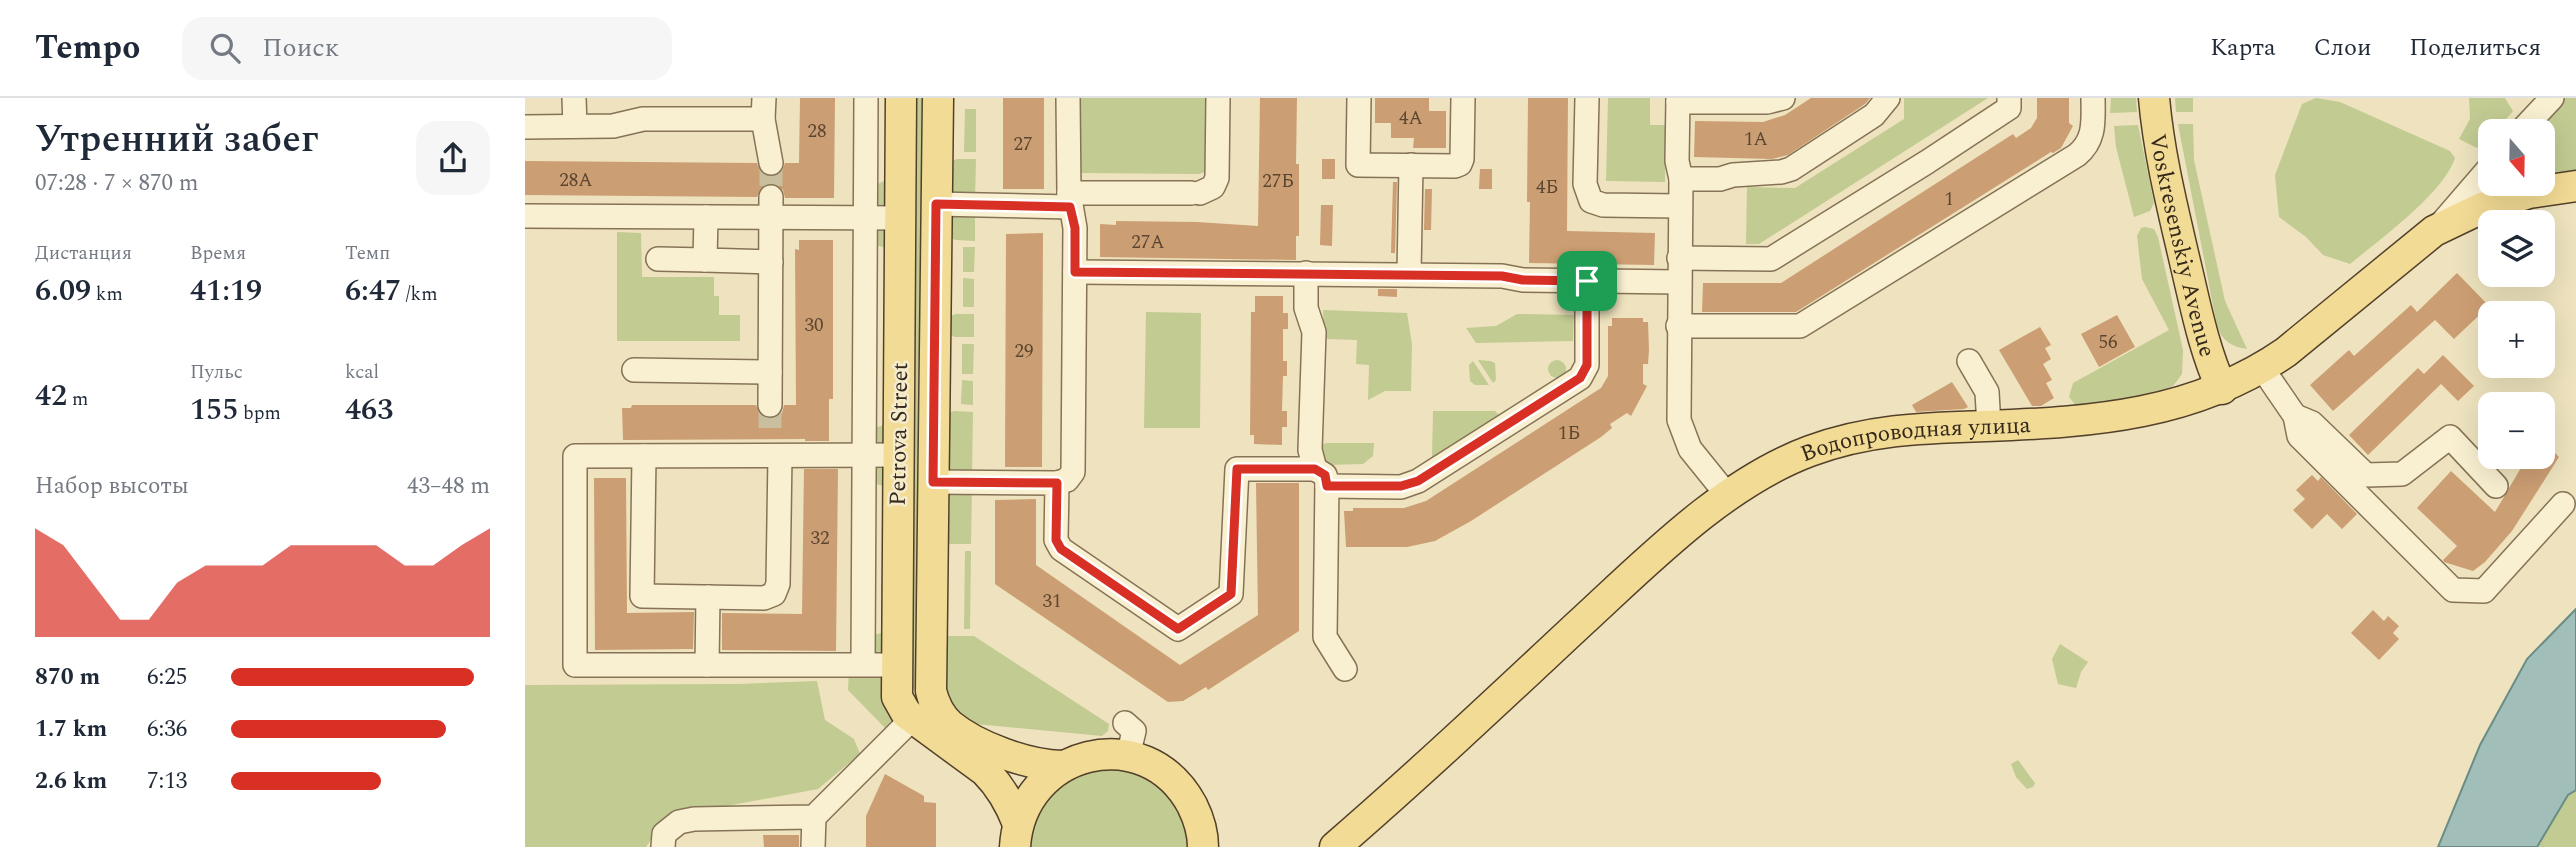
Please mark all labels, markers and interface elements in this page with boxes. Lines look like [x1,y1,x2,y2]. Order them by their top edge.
search box [182,17,672,80]
text: Tempo [35,23,140,73]
text: Поиск [262,28,339,68]
icon: search [206,29,244,67]
text: Карта [2210,30,2276,66]
text: Слои [2314,30,2371,66]
text: Поделиться [2409,30,2541,66]
house number: 4А [1399,104,1423,133]
text: Утренний забег [35,111,318,169]
house number: 28 [807,117,827,146]
north arrow [2478,119,2555,196]
map controls [2478,119,2555,469]
button: share [416,121,490,195]
house number: 1А [1744,125,1768,154]
house number: 27 [1013,130,1033,159]
street label: Voskresenskiy Avenue [2139,131,2224,362]
text: 07:28 · 7 × 870 m [35,166,199,201]
house number: 28А [559,166,593,195]
house number: 27Б [1262,167,1294,196]
house number: 4Б [1536,173,1558,202]
house number: 1 [1944,185,1954,214]
button: layers [2478,210,2555,287]
house number: 27А [1131,228,1165,257]
text: Дистанция [35,239,132,268]
text: Время [190,239,246,268]
text: Темп [345,239,390,268]
pin [1557,251,1617,311]
icon: arrive [1568,262,1606,300]
text: 6.09 [35,268,91,314]
text: 41:19 [190,268,262,314]
text: 6:47 [345,268,401,314]
text: km [91,280,123,309]
text: /km [401,280,438,309]
button: + [2478,301,2555,378]
house number: 30 [804,311,824,340]
house number: 56 [2098,328,2118,357]
house number: 29 [1014,337,1034,366]
text: Пульс [190,358,243,387]
text: kcal [345,358,379,387]
street label: Petrova Street [881,362,918,506]
text: 42 [35,373,67,419]
text: m [67,385,88,414]
text: 155 [190,387,238,433]
text: 463 [345,387,393,433]
button: − [2478,392,2555,469]
text: bpm [238,399,281,428]
street label: Водопроводная улица [1795,408,2032,472]
house number: 1Б [1558,419,1580,448]
text: Набор высоты [35,469,189,504]
text: 43–48 m [407,469,490,504]
house number: 32 [810,524,830,553]
house number: 31 [1042,587,1062,616]
text: 870 m [35,660,100,695]
text: 6:25 [147,660,187,695]
text: 1.7 km [35,712,107,747]
text: 6:36 [147,712,187,747]
text: 2.6 km [35,764,107,799]
text: 7:13 [147,764,187,799]

